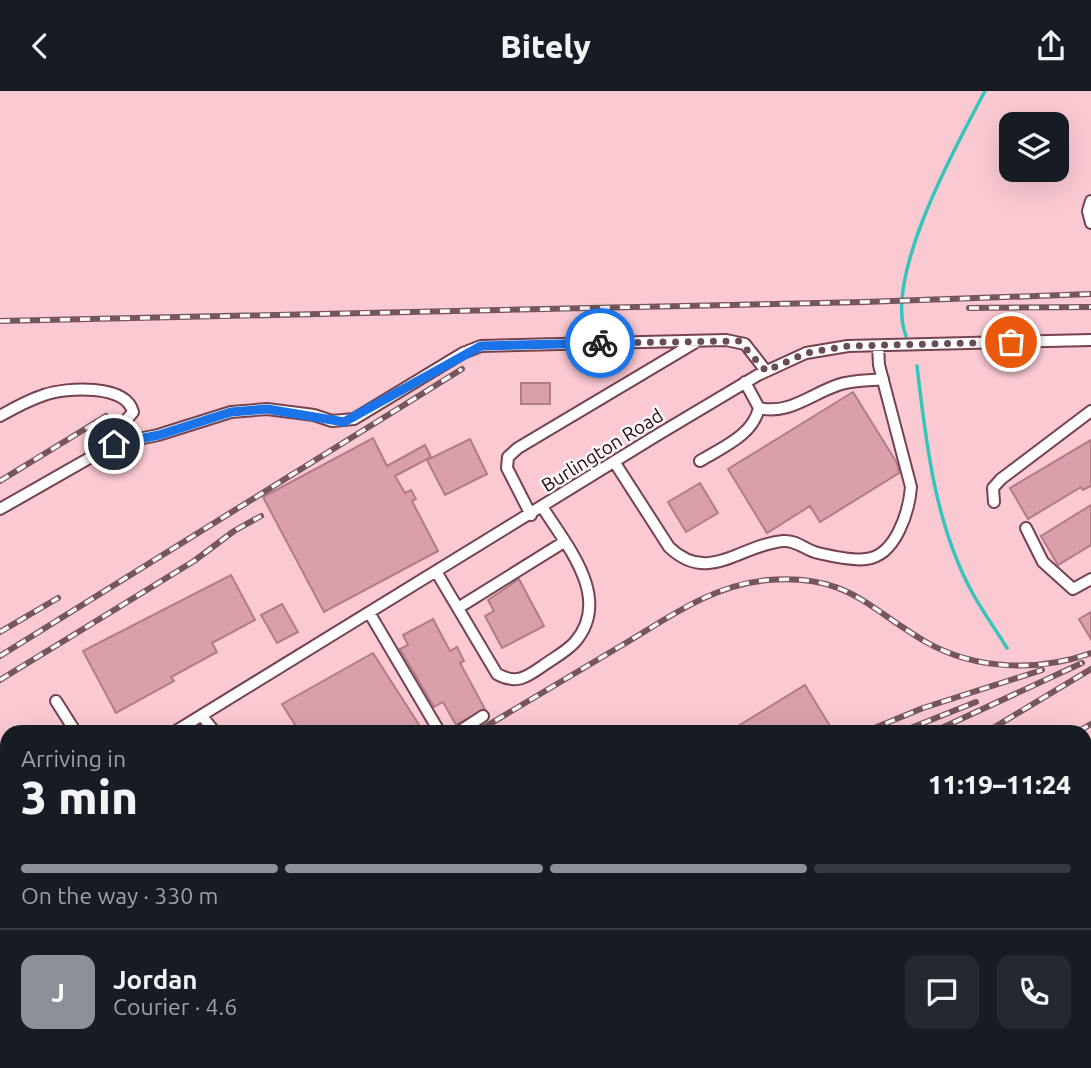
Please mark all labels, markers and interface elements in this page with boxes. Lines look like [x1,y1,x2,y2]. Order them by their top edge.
icon: back [21,27,59,65]
icon: share [1032,27,1070,65]
text: Bitely [500,28,591,64]
map controls [999,112,1069,182]
button: layers [999,112,1069,182]
courier [565,308,635,378]
pin [981,312,1041,372]
icon: bag [992,323,1030,361]
icon: bike [581,324,619,362]
street label: Burlington Road [537,404,667,496]
pin [84,414,144,474]
icon: home [95,425,133,463]
text: Arriving in [21,746,126,771]
text: 11:19–11:24 [928,770,1071,799]
text: 3 min [21,771,138,823]
text: On the way · 330 m [21,883,218,908]
button: chat [905,955,979,1029]
button: phone [997,955,1071,1029]
text: Jordan [113,965,198,994]
text: J [51,978,65,1007]
text: Courier · 4.6 [113,994,237,1019]

